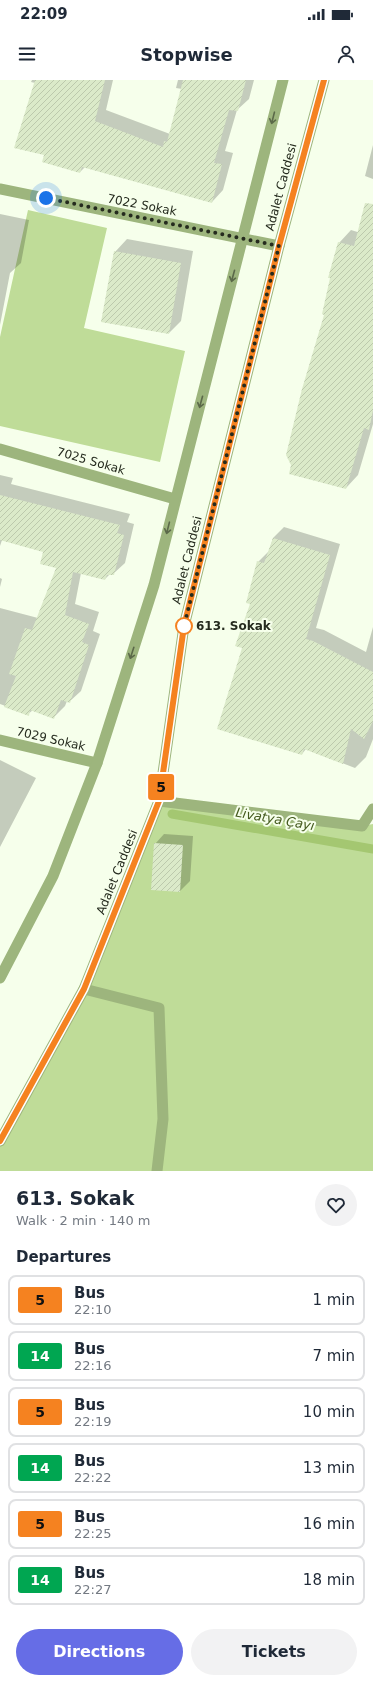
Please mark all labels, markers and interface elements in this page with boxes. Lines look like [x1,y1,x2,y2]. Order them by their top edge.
text: 22:09 [20,5,68,23]
icon: menu [16,43,38,65]
icon: person [335,43,357,65]
text: Stopwise [140,44,233,65]
one-way arrow [269,111,277,124]
street label: Adalet Caddesi [263,142,299,232]
your location [36,188,56,208]
street label: 7022 Sokak [106,191,178,219]
one-way arrow [229,269,237,282]
one-way arrow [196,395,204,408]
street label: 7025 Sokak [55,445,127,477]
street label: Adalet Caddesi [169,515,205,605]
one-way arrow [164,521,172,534]
marker: 613. Sokak [175,617,193,635]
place label: 613. Sokak [196,619,272,633]
one-way arrow [128,646,136,658]
street label: 7029 Sokak [15,724,87,754]
line badge: 5 [148,774,174,800]
text: 5 [156,779,166,795]
water label: Livatya Çayı [234,805,316,833]
street label: Adalet Caddesi [94,828,140,916]
button: heart [315,1184,357,1226]
text: 613. Sokak [16,1187,134,1209]
text: Walk · 2 min · 140 m [16,1213,150,1228]
text: Departures [16,1248,111,1266]
text: Bus [74,1284,105,1302]
text: 1 min [312,1291,355,1309]
text: 5 [35,1292,45,1308]
text: 22:10 [74,1302,111,1317]
text: Bus [74,1340,105,1358]
text: 7 min [312,1347,355,1365]
text: 14 [30,1348,50,1364]
text: 22:16 [74,1358,111,1373]
text: Bus [74,1396,105,1414]
text: 10 min [303,1403,355,1421]
text: 5 [35,1404,45,1420]
text: 22:19 [74,1414,111,1429]
text: Bus [74,1452,105,1470]
text: 13 min [303,1459,355,1477]
text: 14 [30,1460,50,1476]
text: 22:22 [74,1470,111,1485]
text: Bus [74,1508,105,1526]
text: 16 min [303,1515,355,1533]
text: 5 [35,1516,45,1532]
text: 22:25 [74,1526,111,1541]
text: Bus [74,1564,105,1582]
text: 18 min [303,1571,355,1589]
text: 14 [30,1572,50,1588]
text: 22:27 [74,1582,111,1597]
button: Directions [16,1629,183,1675]
button: Tickets [191,1629,357,1675]

